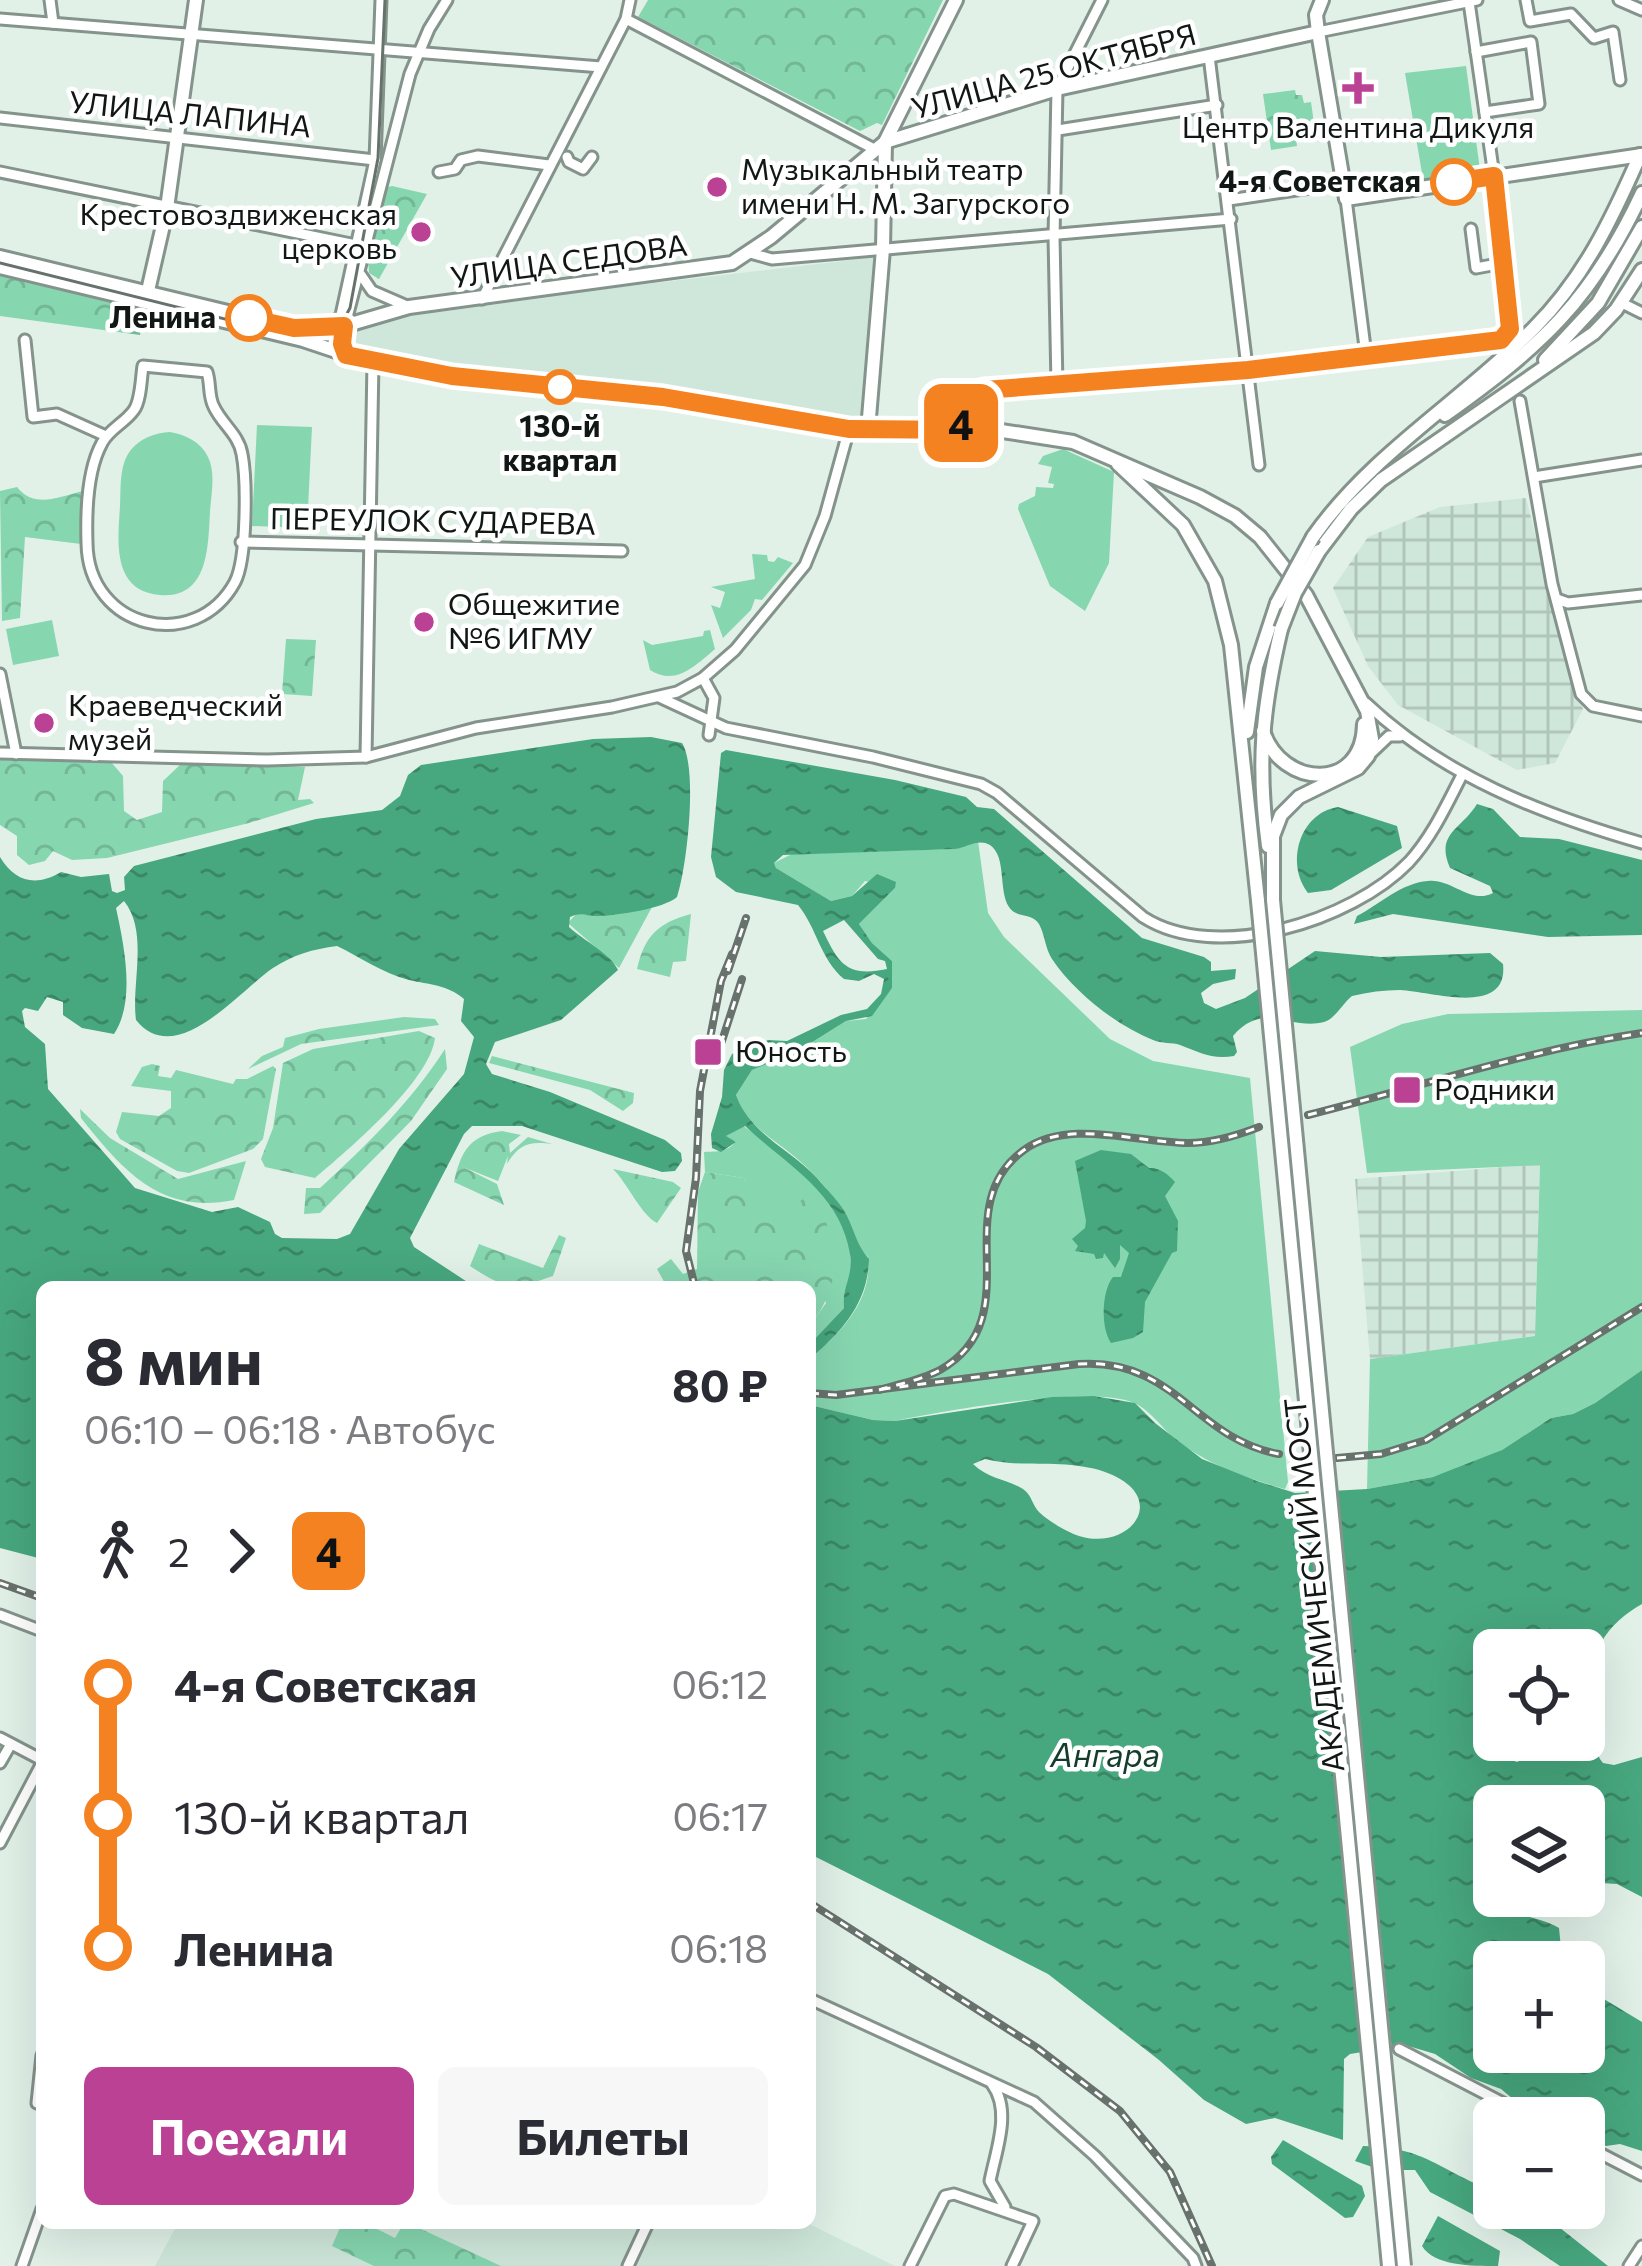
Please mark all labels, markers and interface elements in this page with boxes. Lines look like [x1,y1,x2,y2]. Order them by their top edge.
street label: УЛИЦА 25 ОКТЯБРЯ [907,14,1200,125]
marker: Центр Валентина Дикуля [1342,72,1374,104]
street label: УЛИЦА ЛАПИНА [67,81,313,144]
place label: Центр Валентина Дикуля [1182,107,1534,144]
place label: Музыкальный театр имени Н. М. Загурского [741,149,1070,220]
marker: 4-я Советская [1432,160,1476,204]
place label: 4-я Советская [1219,161,1421,198]
marker: Музыкальный театр имени Н. М. Загурского [704,174,730,200]
place label: Крестовоздвиженская церковь [80,194,397,265]
marker: Крестовоздвиженская церковь [408,219,434,245]
street label: УЛИЦА СЕДОВА [448,225,689,294]
marker: Ленина [227,296,271,340]
place label: Ленина [110,297,216,334]
marker: 130-й квартал [544,371,576,403]
line badge: 4 [922,384,1000,462]
text: 4 [948,397,974,449]
place label: 130-й квартал [503,406,617,477]
street label: ПЕРЕУЛОК СУДАРЕВА [270,498,596,541]
place label: Общежитие №6 ИГМУ [448,584,620,655]
marker: Общежитие №6 ИГМУ [411,609,437,635]
place label: Краеведческий музей [68,685,283,756]
marker: Краеведческий музей [31,710,57,736]
place label: Юность [735,1031,847,1068]
marker: Юность [692,1036,724,1068]
place label: Родники [1434,1069,1555,1106]
marker: Родники [1391,1074,1423,1106]
text: 8 мин [84,1318,263,1399]
text: 80 ₽ [672,1356,768,1411]
street label: АКАДЕМИЧЕСКИЙ МОСТ [1274,1396,1351,1774]
text: 06:10 – 06:18 · Автобус [84,1404,496,1452]
icon: walk [84,1518,150,1584]
icon: forward [208,1518,274,1584]
text: 4 [316,1525,341,1577]
text: 2 [168,1527,190,1575]
map controls [1473,1629,1605,2229]
button: locate [1473,1629,1605,1761]
text: 4-я Советская [174,1656,477,1711]
text: 06:12 [671,1659,768,1707]
water label: Ангара [1049,1733,1160,1774]
button: layers [1473,1785,1605,1917]
text: 130-й квартал [174,1788,469,1843]
text: 06:17 [672,1791,768,1839]
text: Ленина [174,1920,334,1975]
text: 06:18 [669,1923,768,1971]
button: + [1473,1941,1605,2073]
button: Поехали [84,2067,414,2205]
button: Билеты [438,2067,768,2205]
button: − [1473,2097,1605,2229]

